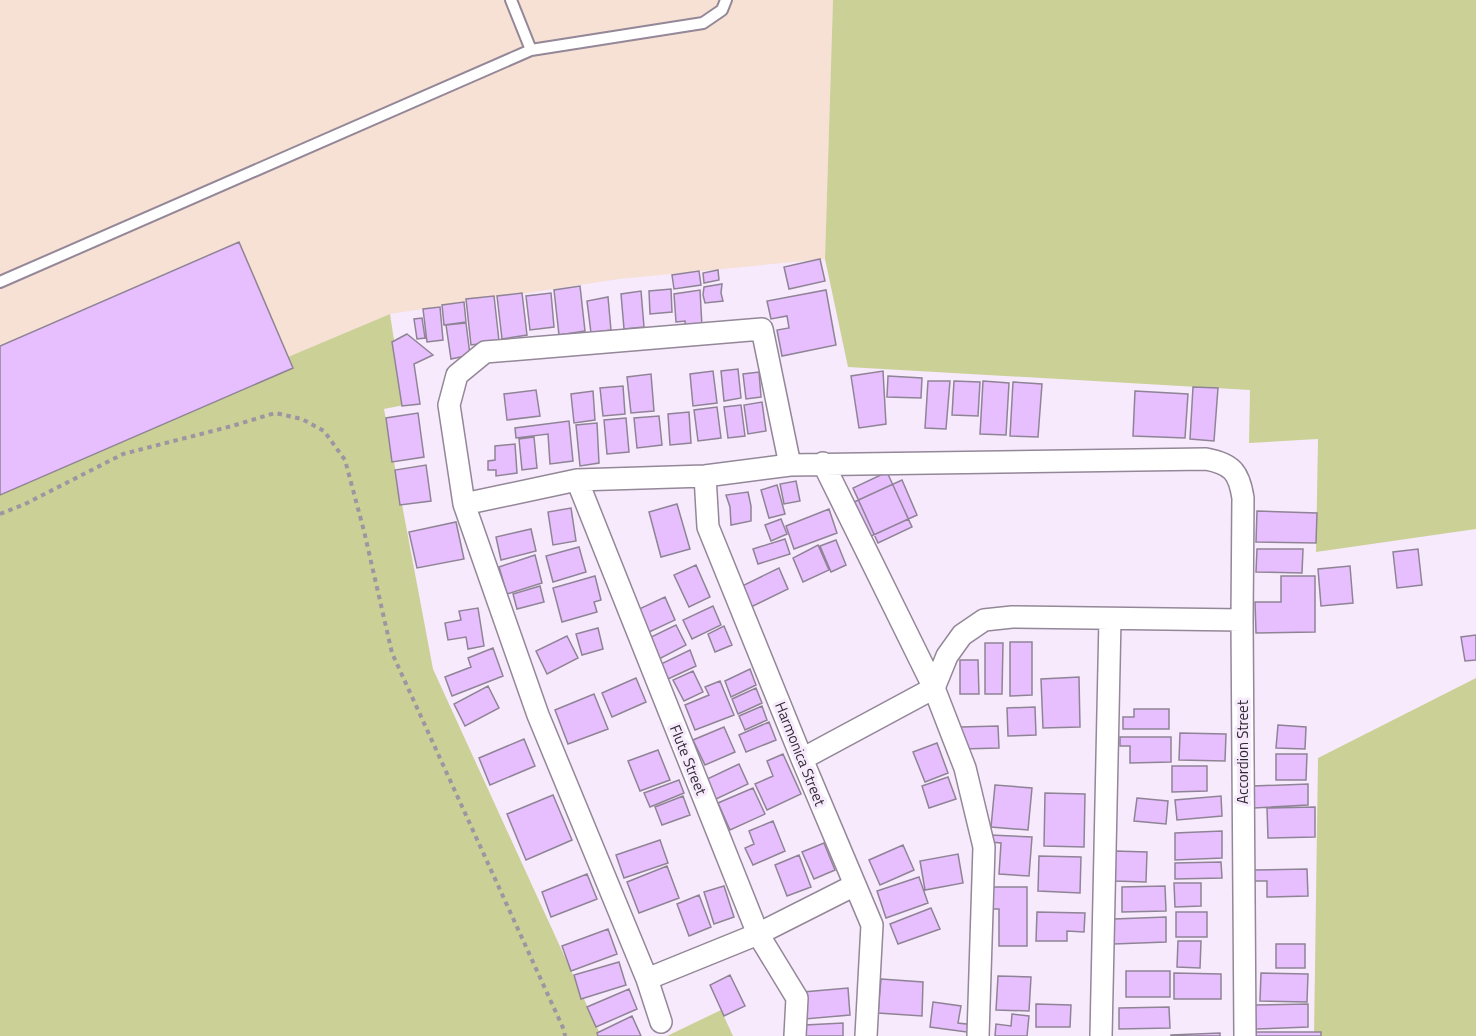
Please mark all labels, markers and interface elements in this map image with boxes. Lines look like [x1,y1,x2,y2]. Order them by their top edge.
street label: Harmonica Street [769,698,832,810]
street label: Accordion Street [1231,699,1254,804]
street label: Flute Street [664,721,713,799]

